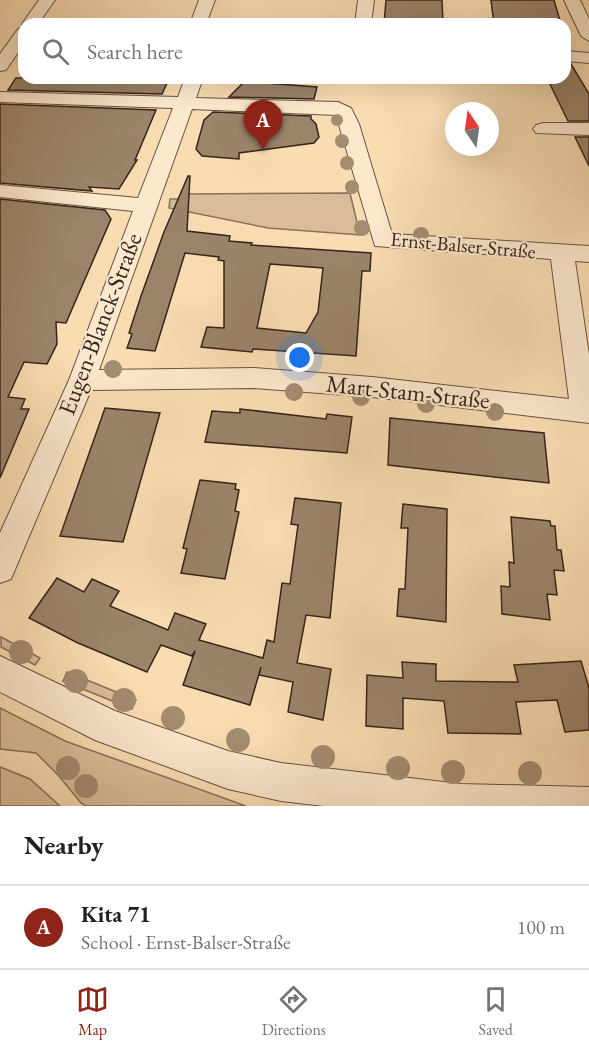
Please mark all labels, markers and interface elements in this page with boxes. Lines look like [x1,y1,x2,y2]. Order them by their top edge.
search box [18,18,571,84]
icon: search [39,35,72,68]
text: Search here [87,37,182,66]
pin: A [244,100,282,150]
north arrow [445,102,499,156]
street label: Ernst-Balser-Straße [389,226,537,264]
street label: Eugen-Blanck-Straße [51,228,149,419]
your location [285,343,314,372]
street label: Mart-Stam-Straße [325,368,491,415]
text: Nearby [24,828,104,862]
text: Kita 71 [81,900,151,929]
text: A [36,914,51,940]
text: 100 m [517,914,565,940]
text: School · Ernst-Balser-Straße [81,929,291,955]
tab: Map [76,983,109,1040]
tab: Directions [262,983,326,1040]
tab: Saved [478,983,513,1040]

